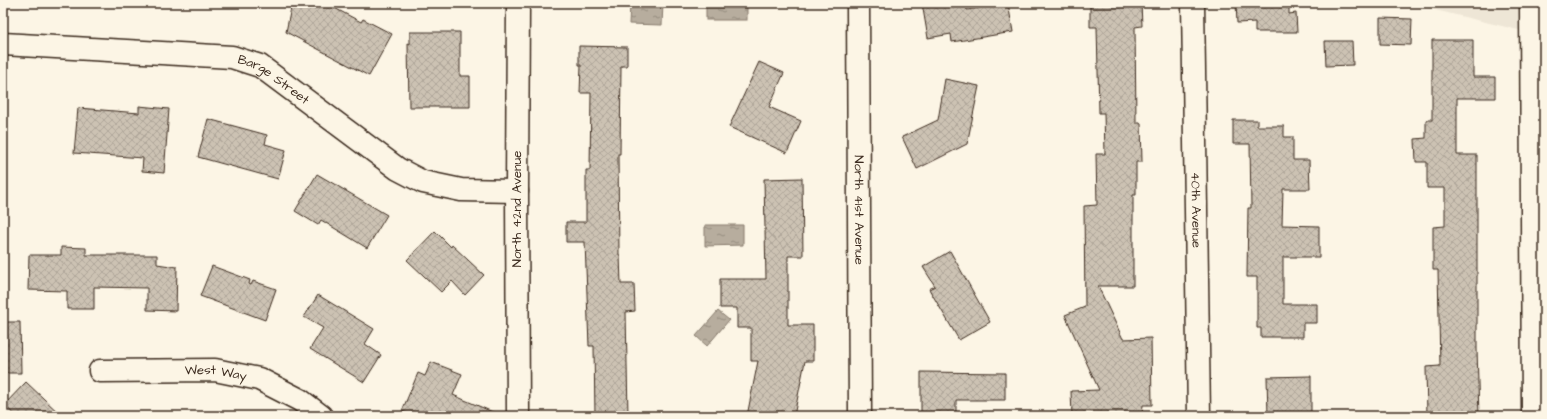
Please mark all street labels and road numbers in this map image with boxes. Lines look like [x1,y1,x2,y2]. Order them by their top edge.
street label: Barge Street [235,50,314,109]
street label: North 42nd Avenue [508,151,526,267]
street label: North 41st Avenue [850,155,868,265]
street label: 40th Avenue [1186,172,1206,248]
street label: West Way [185,361,248,386]

